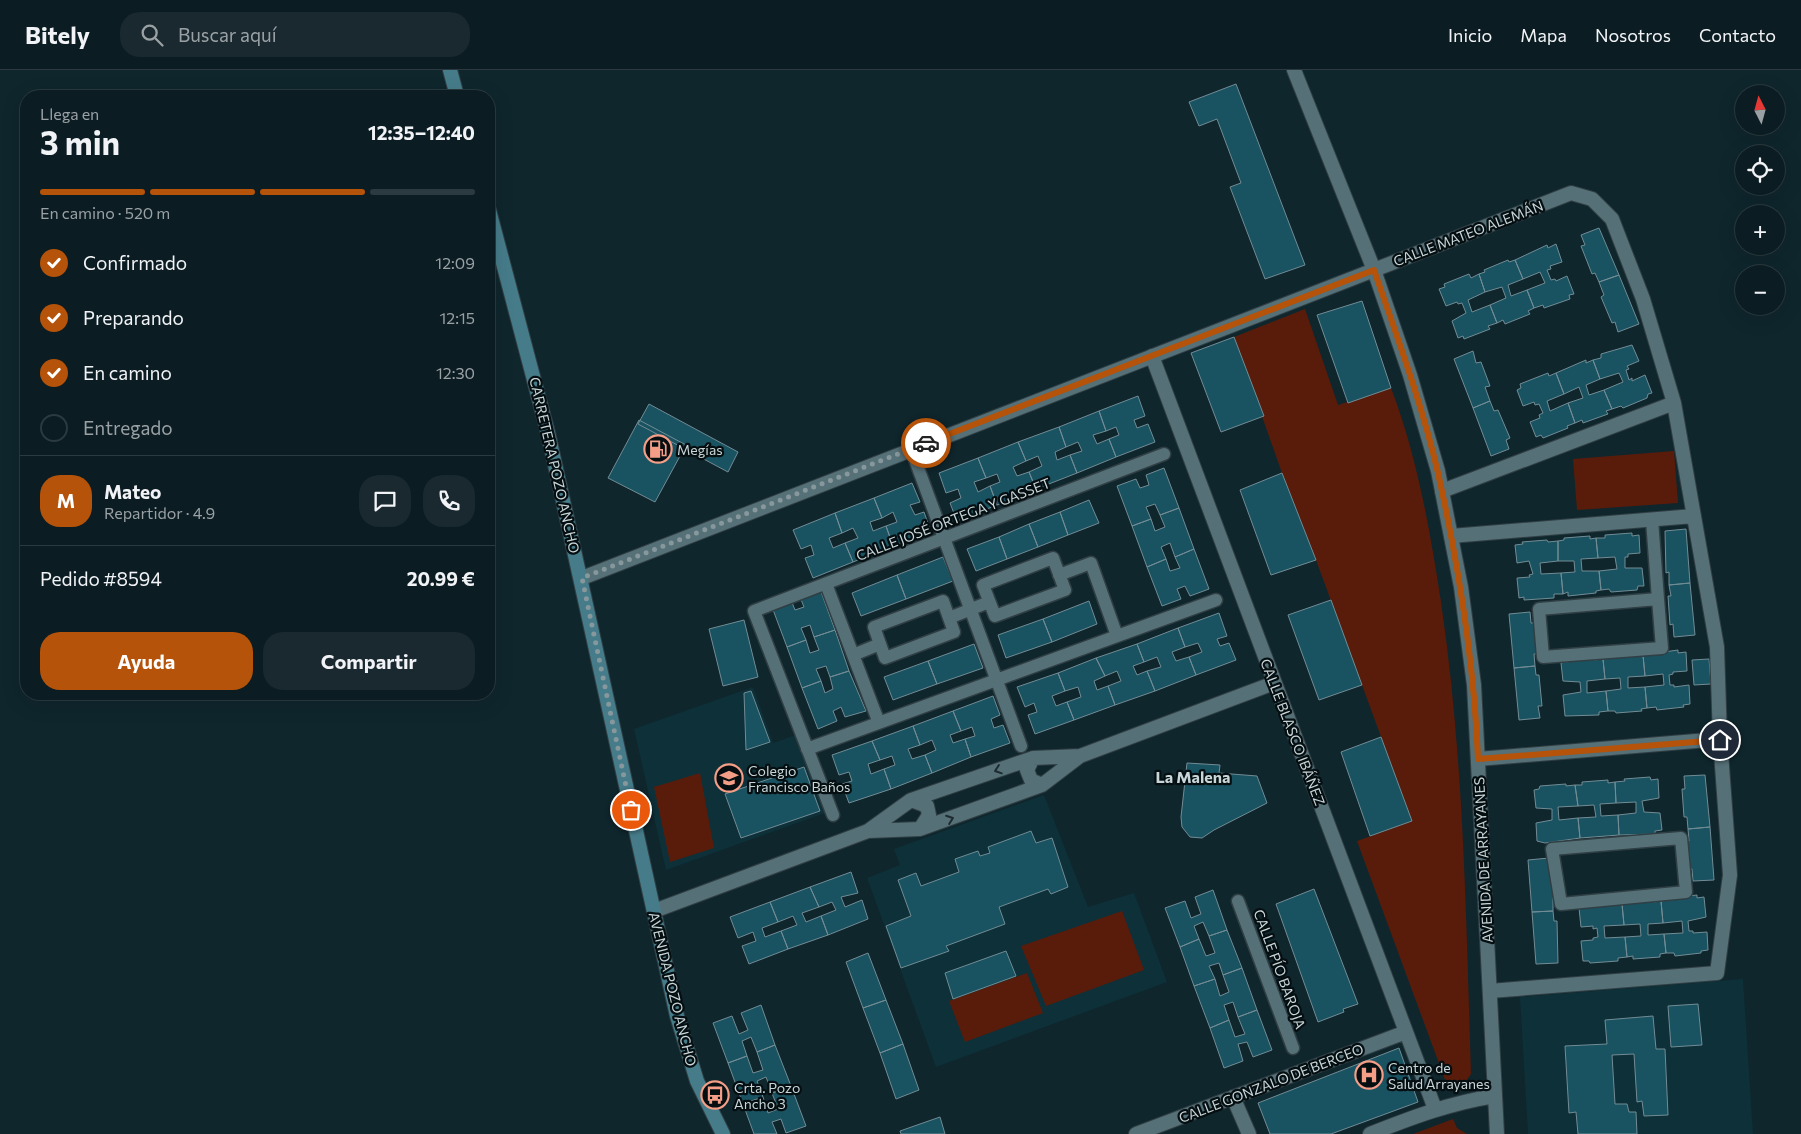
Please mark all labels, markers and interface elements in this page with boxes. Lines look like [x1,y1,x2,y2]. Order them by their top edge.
search box [120,12,470,57]
text: Bitely [25,20,90,49]
icon: search [138,21,166,49]
text: Buscar aquí [178,23,277,46]
text: Inicio [1448,24,1492,46]
text: Mapa [1520,24,1567,46]
text: Nosotros [1595,24,1671,46]
text: Contacto [1699,24,1776,46]
north arrow [1735,85,1785,135]
map controls [1735,85,1785,315]
text: Llega en [40,104,99,123]
text: 12:35–12:40 [368,121,475,144]
text: 3 min [40,122,120,162]
button: locate [1735,145,1785,195]
street label: CALLE MATEO ALEMÁN [1391,197,1545,269]
text: En camino · 520 m [40,203,170,222]
button: + [1735,205,1785,255]
icon: check [40,249,68,277]
text: Confirmado [83,251,187,274]
text: 12:09 [435,253,475,272]
button: − [1735,265,1785,315]
icon: check [40,304,68,332]
text: Preparando [83,306,184,329]
text: 12:15 [439,308,475,327]
icon: check [40,359,68,387]
text: En camino [83,361,172,384]
text: 12:30 [436,363,475,382]
street label: CARRETERA POZO ANCHO [526,375,584,555]
text: Entregado [83,416,173,439]
courier [901,418,951,468]
icon: car [912,429,940,457]
fuel station icon: Megías [643,434,673,464]
place label: Megías [677,441,723,458]
street label: CALLE JOSÉ ORTEGA Y GASSET [853,474,1053,564]
button: chat [359,475,411,527]
button: phone [423,475,475,527]
text: Mateo [104,480,161,503]
text: M [57,489,75,512]
text: Repartidor · 4.9 [104,503,215,522]
text: Pedido #8594 [40,567,162,590]
text: 20.99 € [407,567,475,590]
button: Ayuda [40,632,253,690]
button: Compartir [263,632,475,690]
street label: CALLE BLASCO IBÁÑEZ [1257,656,1329,808]
pin [1699,719,1741,761]
icon: home [1706,726,1734,754]
place label: Colegio Francisco Baños [748,762,850,795]
school or university icon: Colegio Francisco Baños [714,763,744,793]
one-way arrow [994,764,1003,774]
district label: La Malena [1156,767,1230,786]
street label: AVENIDA DE ARRAYANES [1470,777,1496,943]
pin [610,789,652,831]
icon: bag [617,796,645,824]
one-way arrow [945,815,953,825]
street label: CALLE PÍO BAROJA [1250,907,1310,1031]
street label: AVENIDA POZO ANCHO [646,910,700,1068]
street label: CALLE GONZALO DE BERCEO [1176,1040,1366,1126]
place label: Centro de Salud Arrayanes [1388,1059,1490,1092]
hospital icon: Centro de Salud Arrayanes [1354,1060,1384,1090]
place label: Crta. Pozo Ancho 3 [734,1079,800,1112]
bus stop icon: Crta. Pozo Ancho 3 [700,1080,730,1110]

